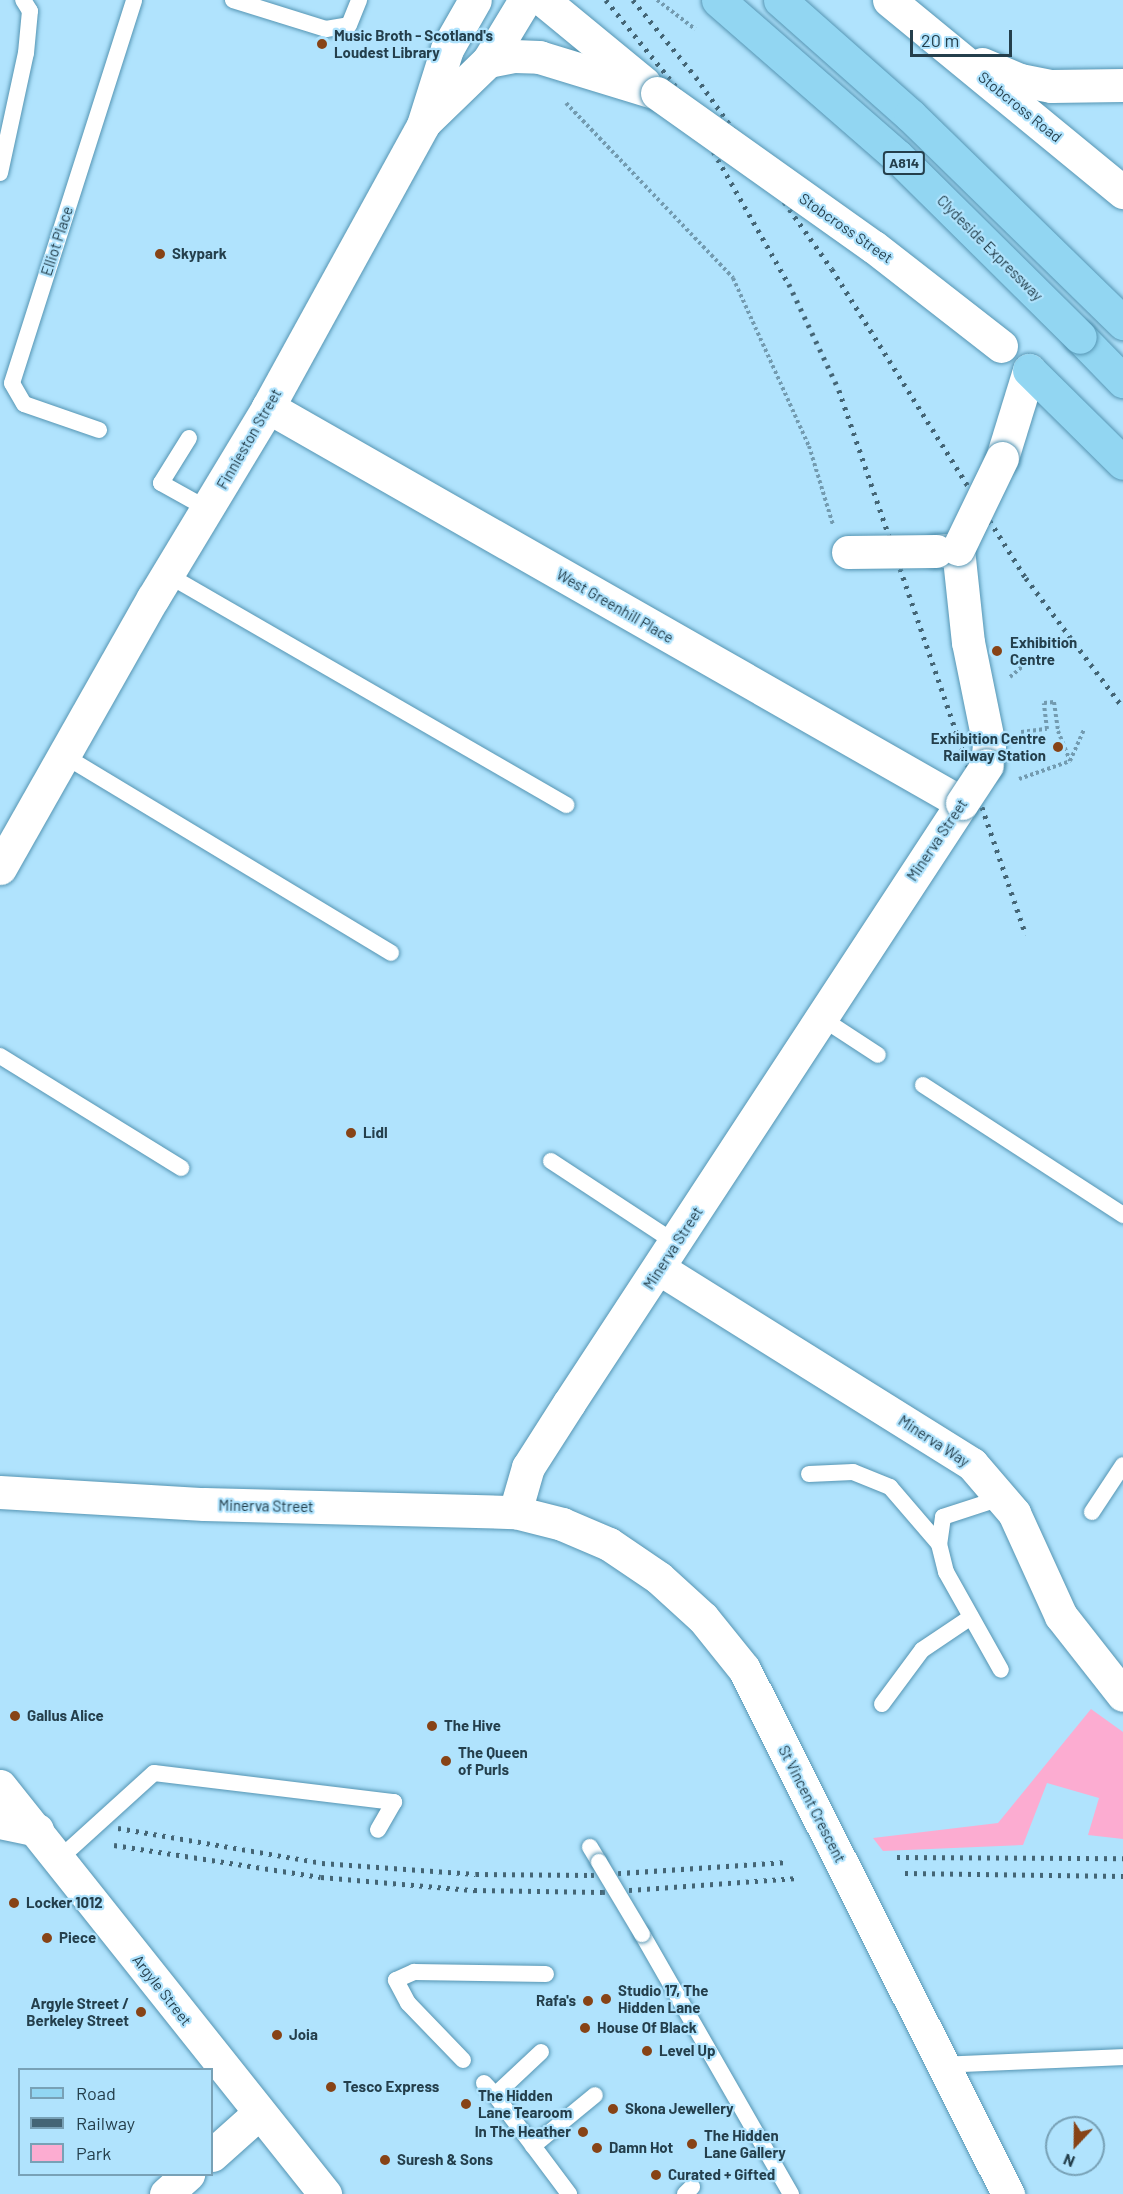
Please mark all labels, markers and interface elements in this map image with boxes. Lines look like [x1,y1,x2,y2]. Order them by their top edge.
scale bar [913,18,1015,56]
place label: Music Broth - Scotland's Loudest Library [334,26,493,61]
text: 20 m [921,29,959,51]
marker: Music Broth - Scotland's Loudest Library [315,37,329,51]
street label: Stobcross Road [975,68,1065,146]
road number: A814 [882,152,926,174]
street label: Stobcross Street [796,189,896,267]
street label: Clydeside Expressway [933,191,1047,305]
street label: Elliot Place [37,204,77,278]
place label: Skypark [172,245,227,263]
marker: Skypark [153,247,167,261]
street label: Finnieston Street [213,386,285,492]
street label: West Greenhill Place [553,565,677,647]
place label: Exhibition Centre [1010,633,1077,668]
marker: Exhibition Centre [988,642,1006,660]
place label: Exhibition Centre Railway Station [931,729,1046,764]
marker: Exhibition Centre Railway Station [1051,740,1065,754]
street label: Minerva Street [903,796,971,884]
place label: Lidl [363,1124,388,1142]
marker: Lidl [344,1126,358,1140]
street label: Minerva Street [640,1203,706,1293]
street label: Minerva Way [895,1411,973,1471]
street label: Minerva Street [218,1496,314,1516]
place label: Gallus Alice [27,1707,104,1725]
marker: Gallus Alice [8,1709,22,1723]
place label: The Hive [444,1717,501,1735]
marker: The Hive [425,1719,439,1733]
street label: St Vincent Crescent [775,1742,849,1866]
place label: The Queen of Purls [458,1743,528,1778]
marker: The Queen of Purls [439,1754,453,1768]
place label: Locker 1012 [26,1894,103,1912]
marker: Locker 1012 [7,1896,21,1910]
place label: Piece [59,1929,96,1947]
marker: Piece [40,1931,54,1945]
street label: Argyle Street [129,1951,195,2029]
place label: Studio 17, The Hidden Lane [618,1981,708,2016]
place label: Rafa's [536,1992,576,2010]
marker: Studio 17, The Hidden Lane [599,1992,613,2006]
place label: Argyle Street / Berkeley Street [26,1994,129,2029]
marker: Rafa's [581,1994,595,2008]
marker: Argyle Street / Berkeley Street [134,2005,148,2019]
place label: House Of Black [597,2019,697,2037]
marker: House Of Black [578,2021,592,2035]
place label: Joia [289,2026,318,2044]
marker: Joia [270,2028,284,2042]
place label: Level Up [659,2042,715,2060]
marker: Level Up [640,2044,654,2058]
legend [18,2068,213,2176]
place label: Tesco Express [343,2078,439,2096]
marker: Tesco Express [324,2080,338,2094]
text: Road [76,2082,116,2104]
place label: The Hidden Lane Tearoom [478,2086,572,2121]
marker: The Hidden Lane Tearoom [459,2097,473,2111]
place label: Skona Jewellery [625,2100,734,2118]
marker: Skona Jewellery [606,2102,620,2116]
text: Railway [76,2112,135,2134]
north arrow [1045,2116,1105,2176]
place label: In The Heather [475,2123,571,2141]
marker: In The Heather [576,2125,590,2139]
place label: The Hidden Lane Gallery [704,2126,786,2161]
marker: The Hidden Lane Gallery [685,2137,699,2151]
place label: Damn Hot [609,2139,673,2157]
marker: Damn Hot [590,2141,604,2155]
text: Park [76,2142,111,2164]
place label: Suresh & Sons [397,2151,493,2169]
text: N [1060,2151,1077,2172]
marker: Suresh & Sons [378,2153,392,2167]
place label: Curated + Gifted [668,2166,775,2184]
marker: Curated + Gifted [649,2168,663,2182]

